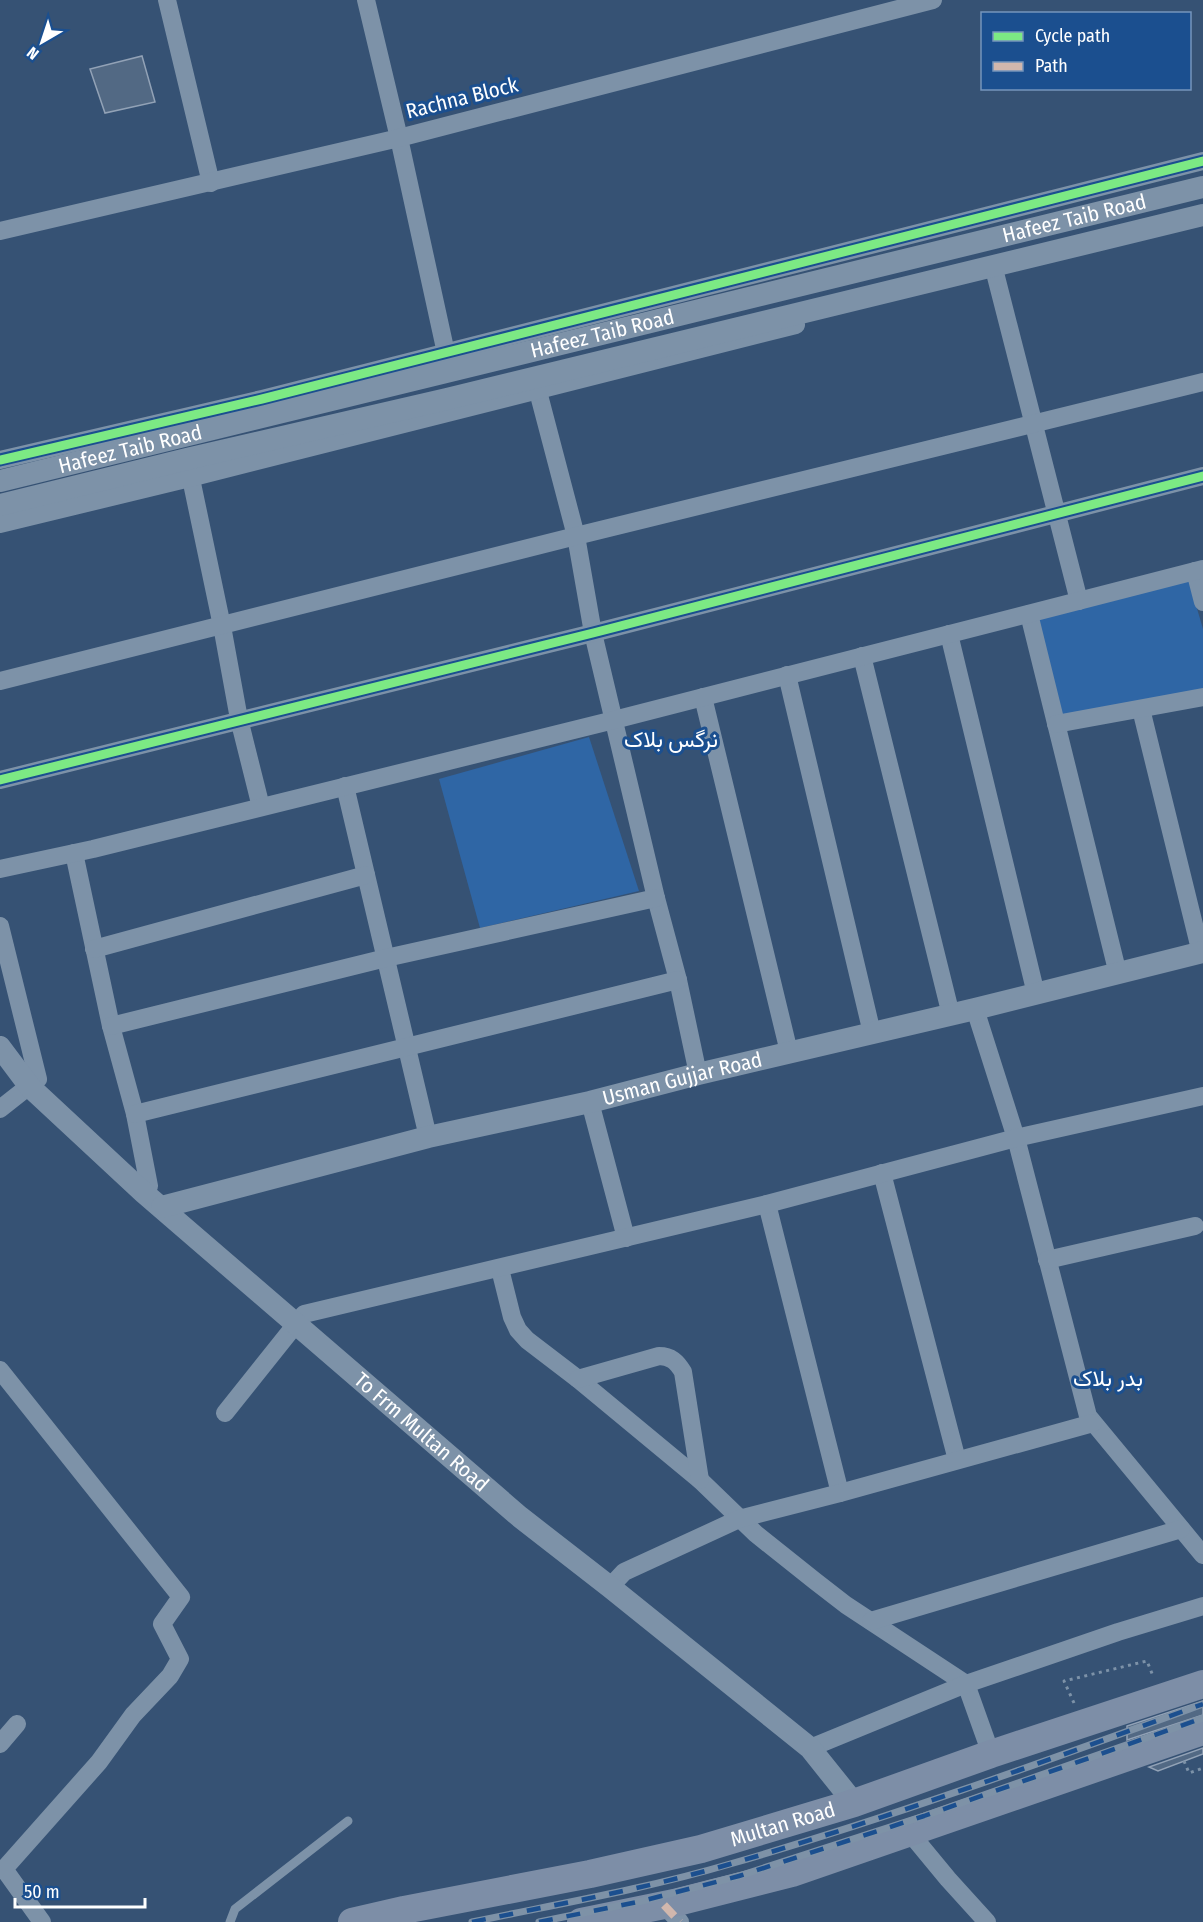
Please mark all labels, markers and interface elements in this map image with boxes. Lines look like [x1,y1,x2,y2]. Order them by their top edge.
north arrow [12,12,72,72]
legend [981,12,1191,90]
text: Cycle path [1035,25,1110,47]
text: N [23,43,43,64]
text: Path [1035,55,1068,77]
street label: Rachna Block [403,71,521,124]
street label: Hafeez Taib Road [1000,188,1149,249]
street label: Hafeez Taib Road [528,304,677,364]
street label: Hafeez Taib Road [56,419,205,479]
district label: نرگس بلاک [624,726,718,753]
street label: Usman Gujjar Road [600,1046,765,1111]
district label: بدر بلاک [1073,1365,1143,1392]
street label: To Frm Multan Road [349,1367,494,1497]
street label: Multan Road [727,1796,838,1852]
scale bar [15,1871,146,1909]
text: 50 m [24,1881,60,1903]

